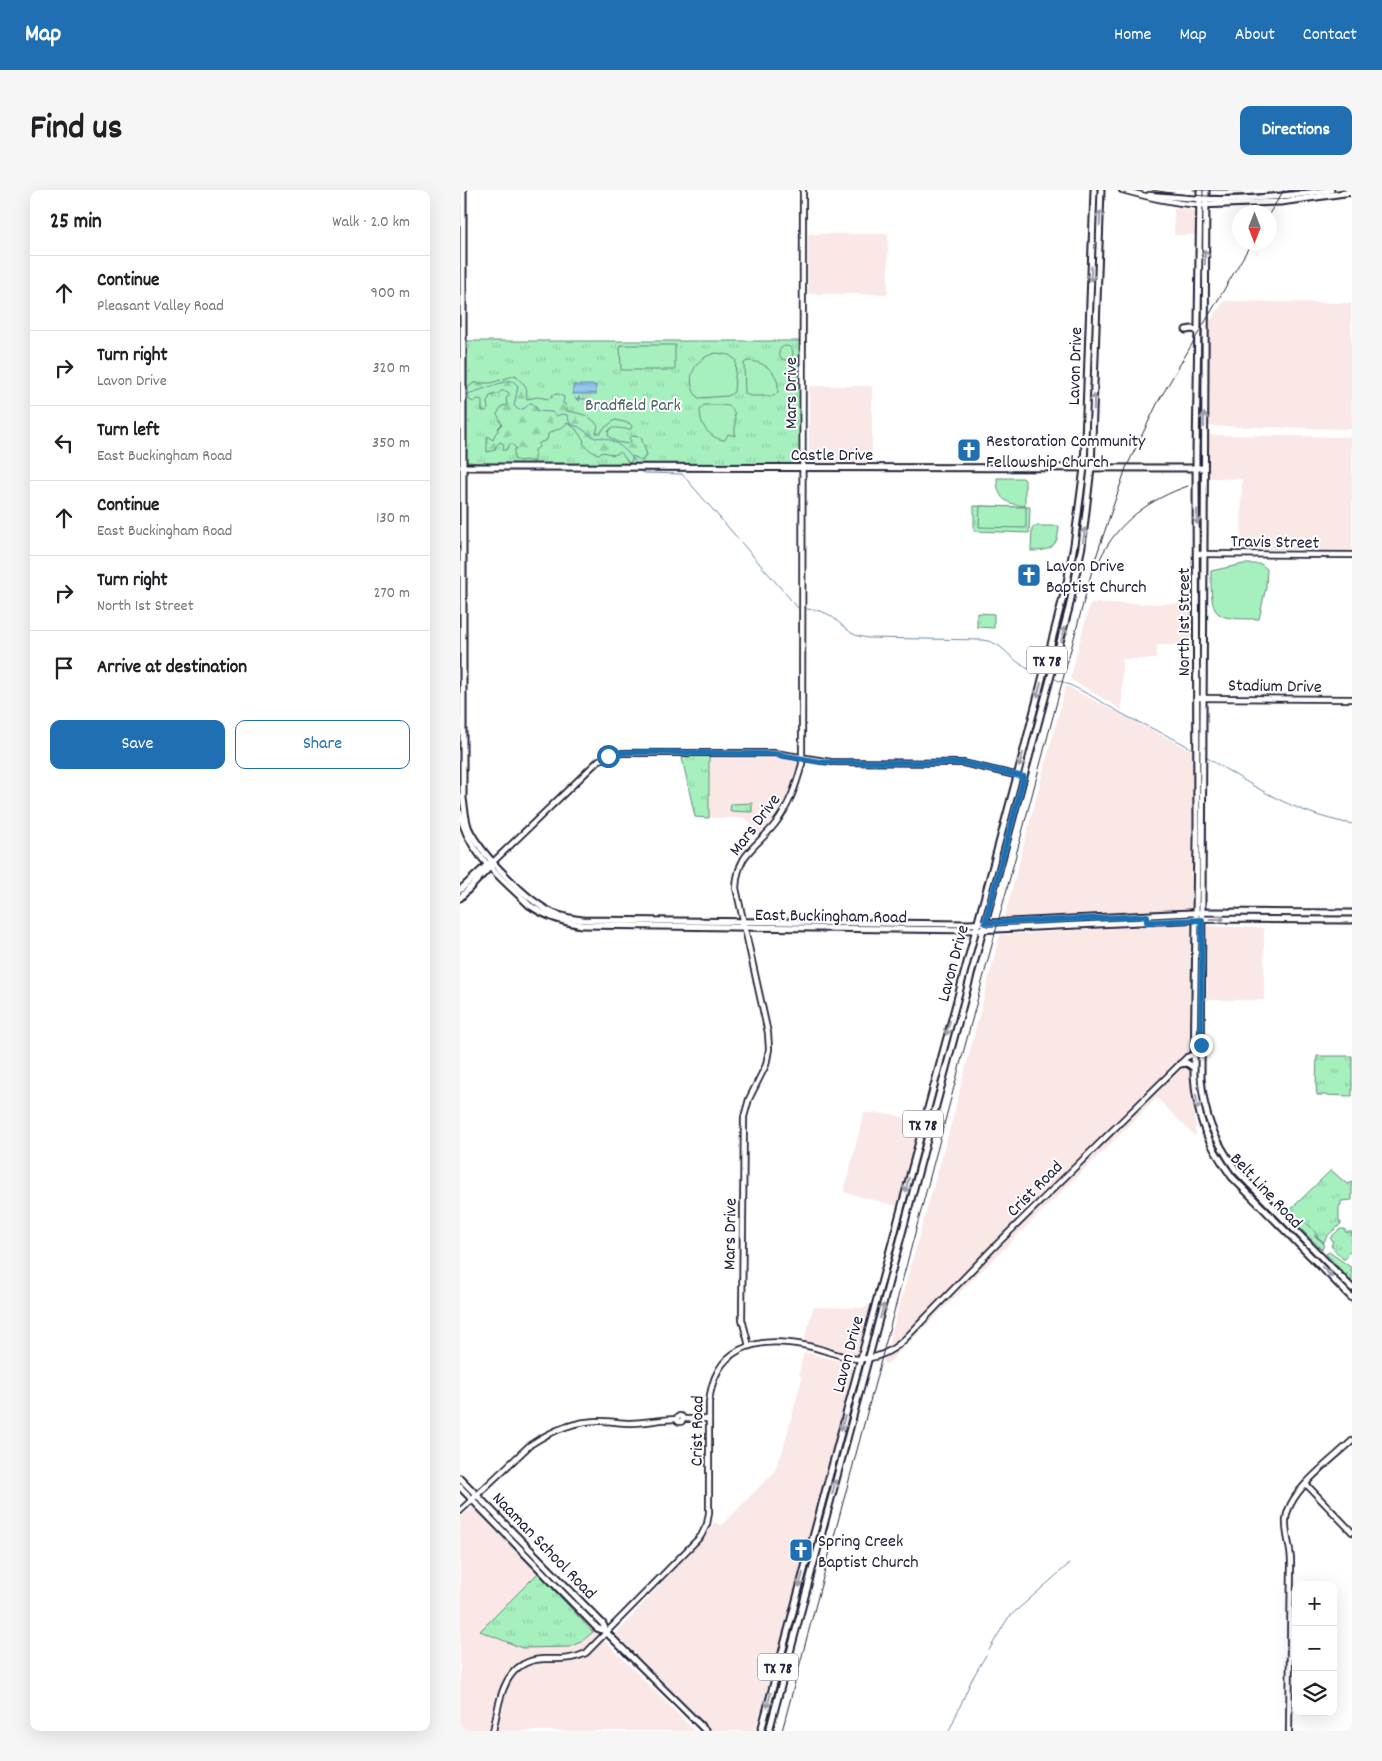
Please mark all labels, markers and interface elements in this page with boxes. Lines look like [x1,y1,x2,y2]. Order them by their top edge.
text: Map [25,18,61,52]
text: Home [1114,23,1151,48]
text: Map [1179,23,1207,48]
text: About [1235,23,1275,48]
text: Contact [1303,23,1357,48]
text: Find us [30,105,122,155]
button: Directions [1240,106,1352,155]
north arrow [1232,205,1277,250]
text: 25 min [50,208,102,238]
text: Walk · 2.0 km [332,211,410,234]
one-way arrow [1095,211,1105,227]
one-way arrow [1200,249,1210,266]
one-way arrow [1086,266,1095,282]
text: Continue [97,268,159,295]
icon: ahead [50,279,78,307]
text: 900 m [371,282,410,305]
text: Pleasant Valley Road [97,295,224,318]
street label: Lavon Drive [1063,326,1090,406]
text: Turn right [97,343,168,370]
icon: right [50,354,78,382]
text: 320 m [373,357,410,380]
street label: Mars Drive [780,357,805,429]
text: Lavon Drive [97,370,167,393]
park label: Bradfield Park [585,394,681,419]
one-way arrow [1089,394,1099,410]
one-way arrow [1199,412,1209,428]
text: Turn left [97,418,160,445]
icon: left [50,429,78,457]
place label: Restoration Community Fellowship Church [986,430,1146,476]
text: 350 m [372,432,410,455]
church icon: Restoration Community Fellowship Church [956,437,982,463]
street label: Castle Drive [791,444,873,469]
text: East Buckingham Road [97,445,232,468]
text: Continue [97,493,159,520]
icon: ahead [50,504,78,532]
text: 130 m [376,507,410,530]
one-way arrow [1192,508,1202,525]
text: East Buckingham Road [97,520,232,543]
one-way arrow [1079,527,1089,543]
street label: Travis Street [1230,530,1320,557]
place label: Lavon Drive Baptist Church [1046,555,1147,601]
church icon: Lavon Drive Baptist Church [1016,562,1042,588]
street label: North 1st Street [1173,567,1198,676]
text: Turn right [97,568,168,595]
icon: right [50,579,78,607]
text: 270 m [374,582,410,605]
text: North 1st Street [97,595,194,618]
one-way arrow [1059,626,1068,642]
road number: TX 78 [1027,646,1067,674]
icon: arrive [50,654,78,682]
text: Arrive at destination [97,655,247,682]
street label: Stadium Drive [1228,674,1322,701]
one-way arrow [1034,682,1043,698]
button: Save [50,720,225,769]
button: Share [235,720,410,769]
route start [597,745,620,768]
one-way arrow [1016,752,1025,768]
street label: Mars Drive [724,789,788,862]
street label: East Buckingham Road [755,904,907,931]
one-way arrow [1208,914,1225,924]
street label: Lavon Drive [932,922,977,1005]
one-way arrow [943,1020,953,1036]
route end [1190,1034,1213,1057]
one-way arrow [1192,1094,1202,1110]
road number: TX 78 [903,1111,943,1138]
street label: Belt Line Road [1223,1148,1307,1235]
street label: Crist Road [1002,1156,1070,1224]
one-way arrow [901,1177,911,1193]
street label: Mars Drive [718,1198,745,1270]
one-way arrow [1321,1266,1333,1278]
one-way arrow [877,1303,887,1319]
street label: Lavon Drive [827,1313,872,1396]
street label: Crist Road [685,1395,712,1467]
one-way arrow [838,1414,847,1430]
one-way arrow [830,1480,839,1496]
street label: Naaman School Road [485,1488,601,1606]
place label: Spring Creek Baptist Church [818,1530,919,1576]
church icon: Spring Creek Baptist Church [788,1537,814,1563]
one-way arrow [796,1571,805,1587]
map controls [1292,1581,1337,1716]
button: + [1292,1581,1337,1626]
button: − [1292,1626,1337,1671]
road number: TX 78 [758,1654,798,1680]
button: layers [1292,1671,1337,1716]
one-way arrow [764,1692,773,1708]

